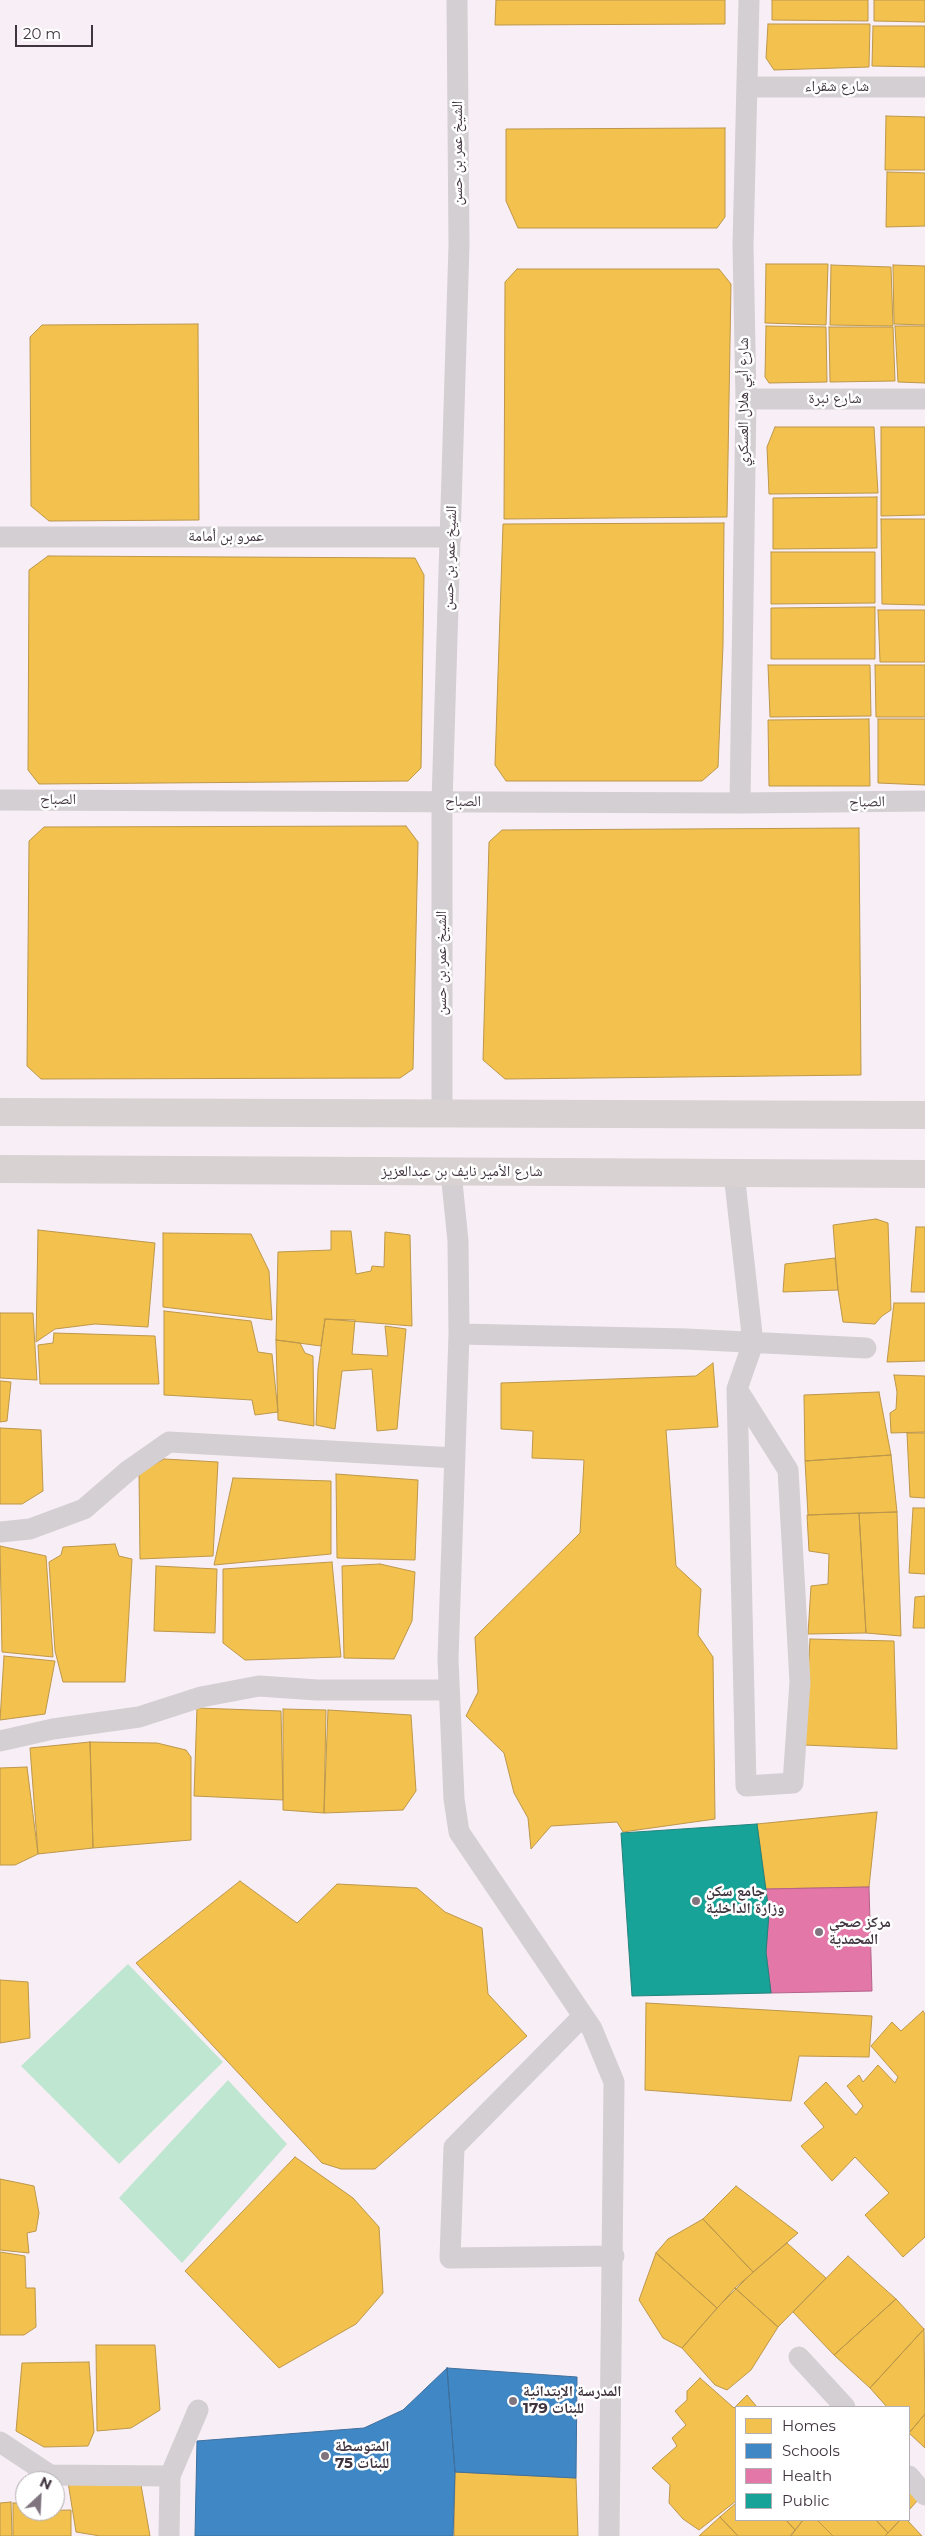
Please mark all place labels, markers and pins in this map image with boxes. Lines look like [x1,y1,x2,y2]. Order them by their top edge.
place label: جامع سكن وزارة الداخلية [706,1883,784,1918]
marker: جامع سكن وزارة الداخلية [690,1895,702,1907]
place label: مركز صحي المحمدية [829,1914,891,1949]
marker: مركز صحي المحمدية [813,1926,825,1938]
place label: المدرسة الإبتدائية 179 للبنات [523,2383,621,2418]
marker: المدرسة الإبتدائية 179 للبنات [507,2395,519,2407]
place label: المتوسطة 75 للبنات [335,2438,390,2473]
marker: المتوسطة 75 للبنات [319,2450,331,2462]

